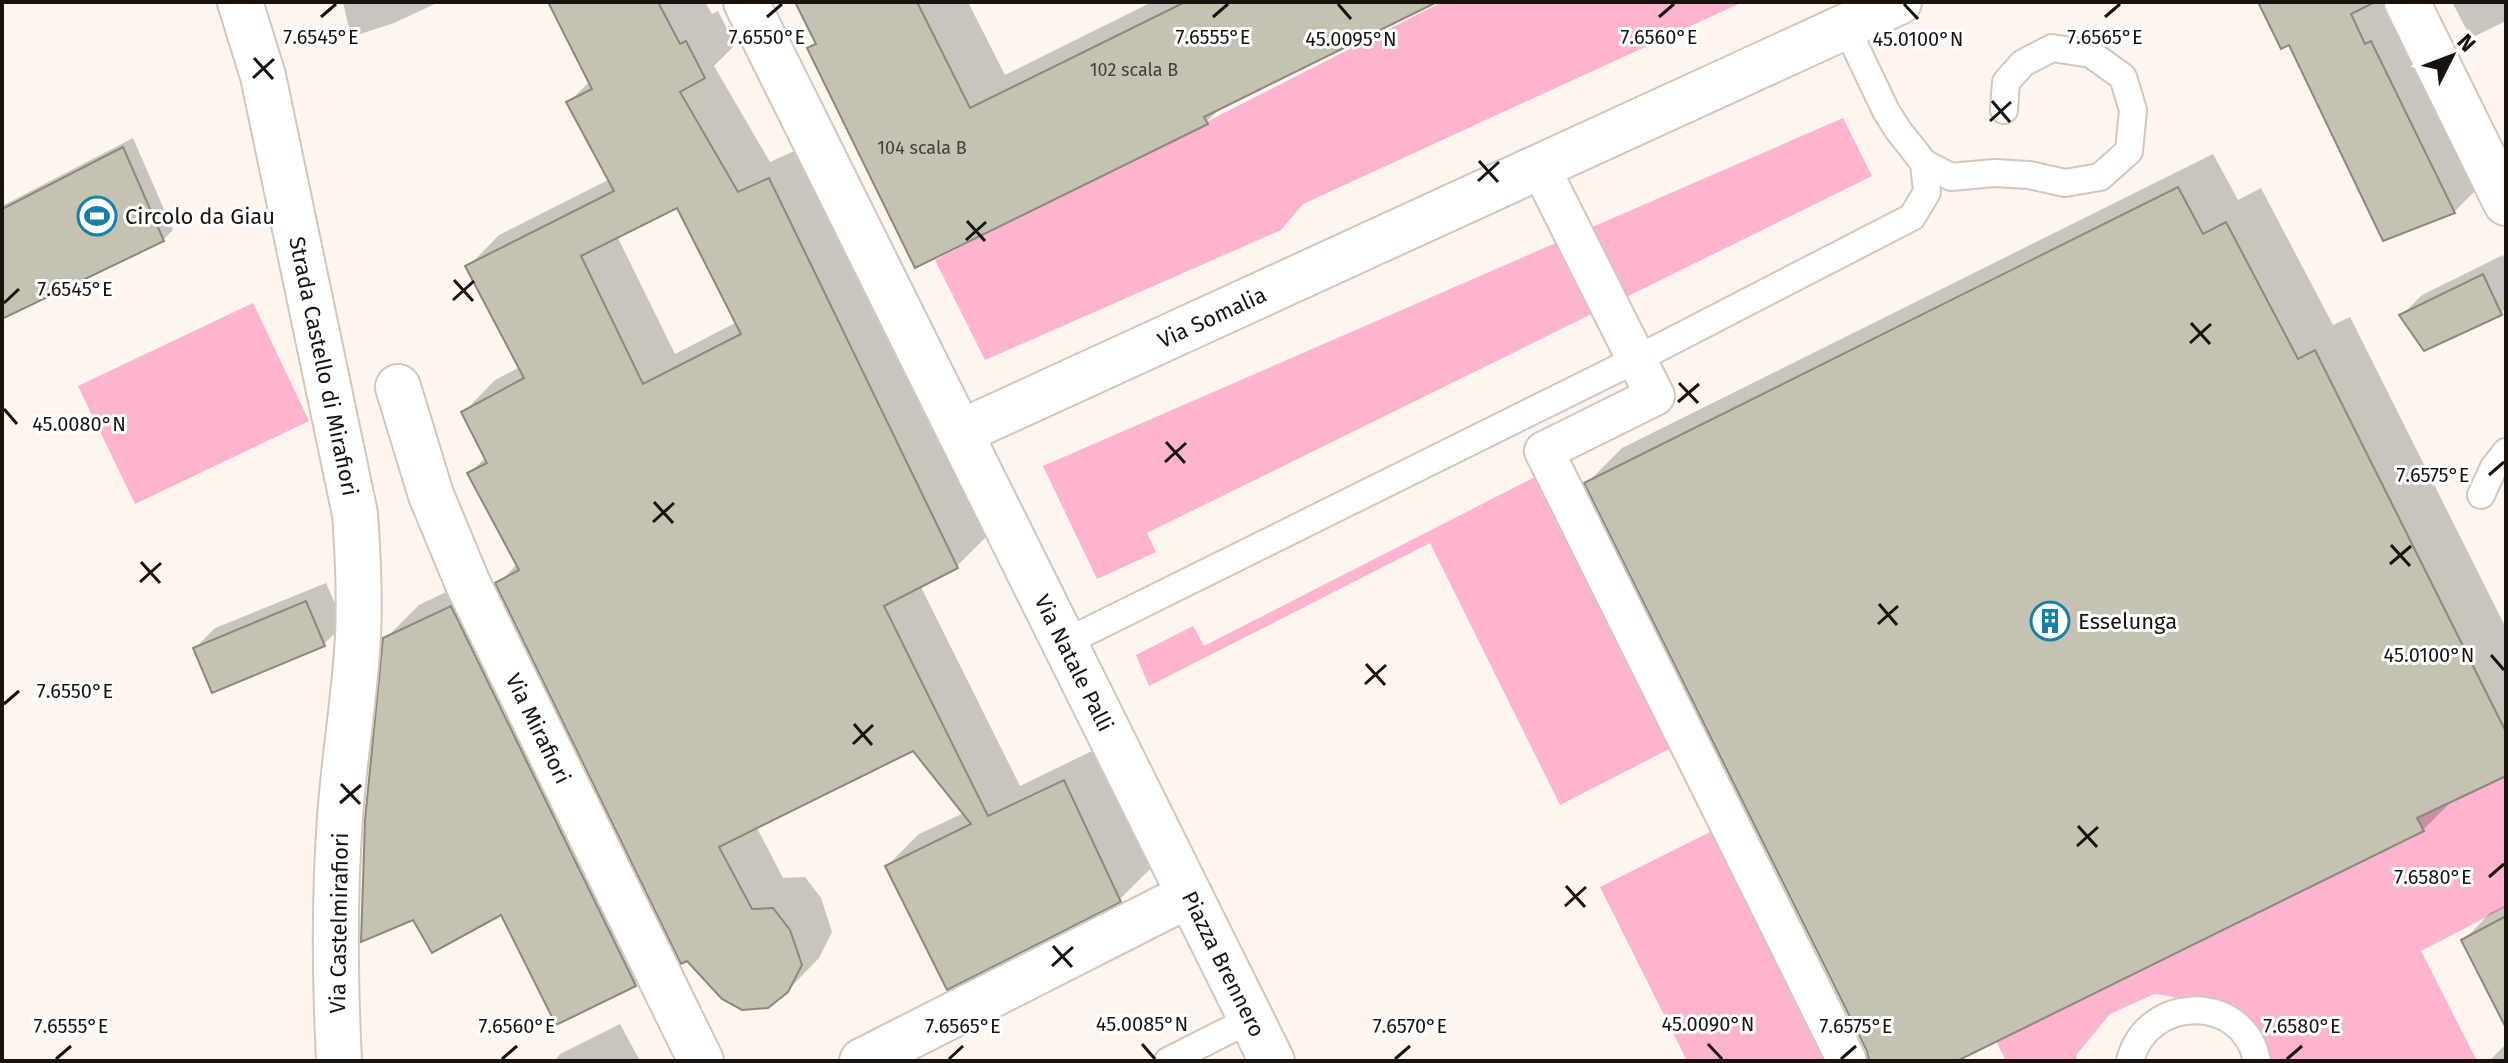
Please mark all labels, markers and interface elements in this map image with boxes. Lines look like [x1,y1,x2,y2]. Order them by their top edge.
north arrow [2412,16,2492,96]
text: 7.6545°E [283,25,359,49]
text: 7.6550°E [729,25,805,49]
text: 7.6555°E [1176,25,1250,49]
text: 7.6560°E [1620,25,1698,49]
text: 7.6565°E [2067,25,2143,49]
text: 45.0095°N [1305,27,1397,51]
text: 45.0100°N [1873,27,1963,51]
text: N [2452,28,2481,57]
house number: 102 scala B [1090,59,1178,81]
house number: 104 scala B [877,137,967,159]
sports icon: Circolo da Giau [76,195,118,237]
place label: Circolo da Giau [125,203,275,230]
street label: Strada Castello di Mirafiori [284,234,364,498]
text: 7.6545°E [37,277,113,301]
street label: Via Somalia [1153,280,1270,354]
text: 45.0080°N [32,412,126,436]
text: 7.6575°E [2396,463,2470,487]
street label: Via Natale Palli [1029,590,1120,736]
building icon: Esselunga [2029,600,2071,642]
place label: Esselunga [2078,608,2177,635]
text: 45.0100°N [2384,643,2474,667]
street label: Via Mirafiori [500,669,577,788]
text: 7.6550°E [37,679,113,703]
street label: Via Castelmirafiori [324,832,354,1014]
text: 7.6580°E [2394,865,2472,889]
street label: Piazza Brennero [1176,886,1271,1041]
text: 45.0085°N [1096,1012,1188,1036]
text: 45.0090°N [1662,1012,1754,1036]
text: 7.6555°E [34,1014,108,1038]
text: 7.6560°E [478,1014,556,1038]
text: 7.6565°E [925,1014,1001,1038]
text: 7.6570°E [1373,1014,1447,1038]
text: 7.6575°E [1819,1014,1893,1038]
text: 7.6580°E [2263,1014,2341,1038]

